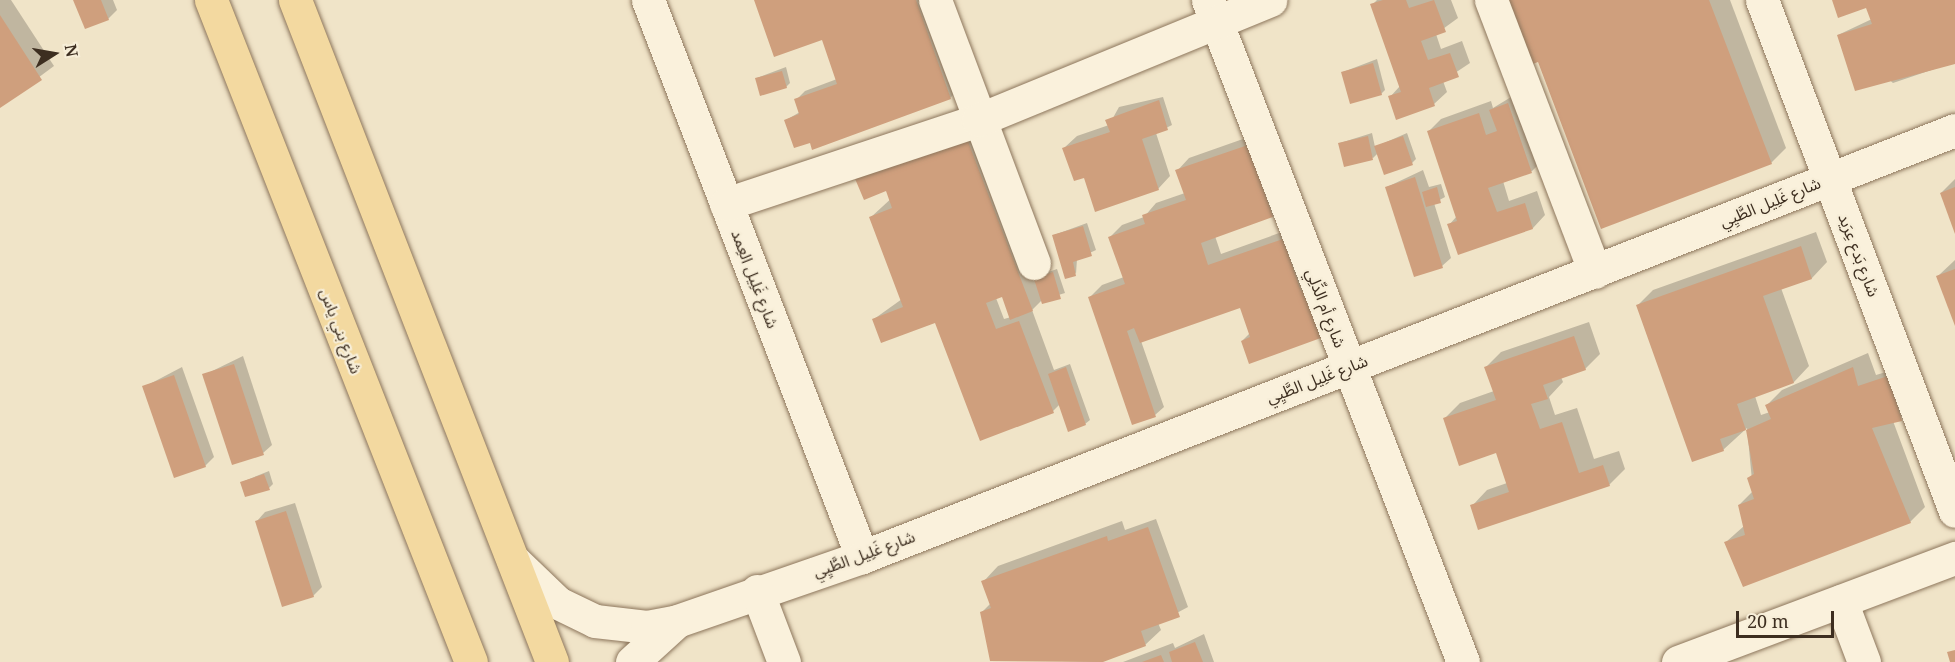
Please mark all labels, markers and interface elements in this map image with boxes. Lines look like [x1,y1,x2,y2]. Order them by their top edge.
north arrow [24,24,84,84]
text: N [60,42,84,59]
street label: شارع غَلِيل الطَّيِي [1717,173,1823,231]
street label: شارع بَدع عِرَيد [1834,211,1884,299]
street label: شارع غَلِيل العِمد [727,227,783,331]
street label: شارع أم الدِّلِي [1302,266,1350,350]
street label: شارع بني ياس [316,286,366,376]
street label: شارع غَلِيل الطَّيِي [1264,351,1370,407]
street label: شارع غَلِيل الطَّيِي [810,527,918,581]
scale bar [1739,599,1836,637]
text: 20 m [1747,609,1789,633]

